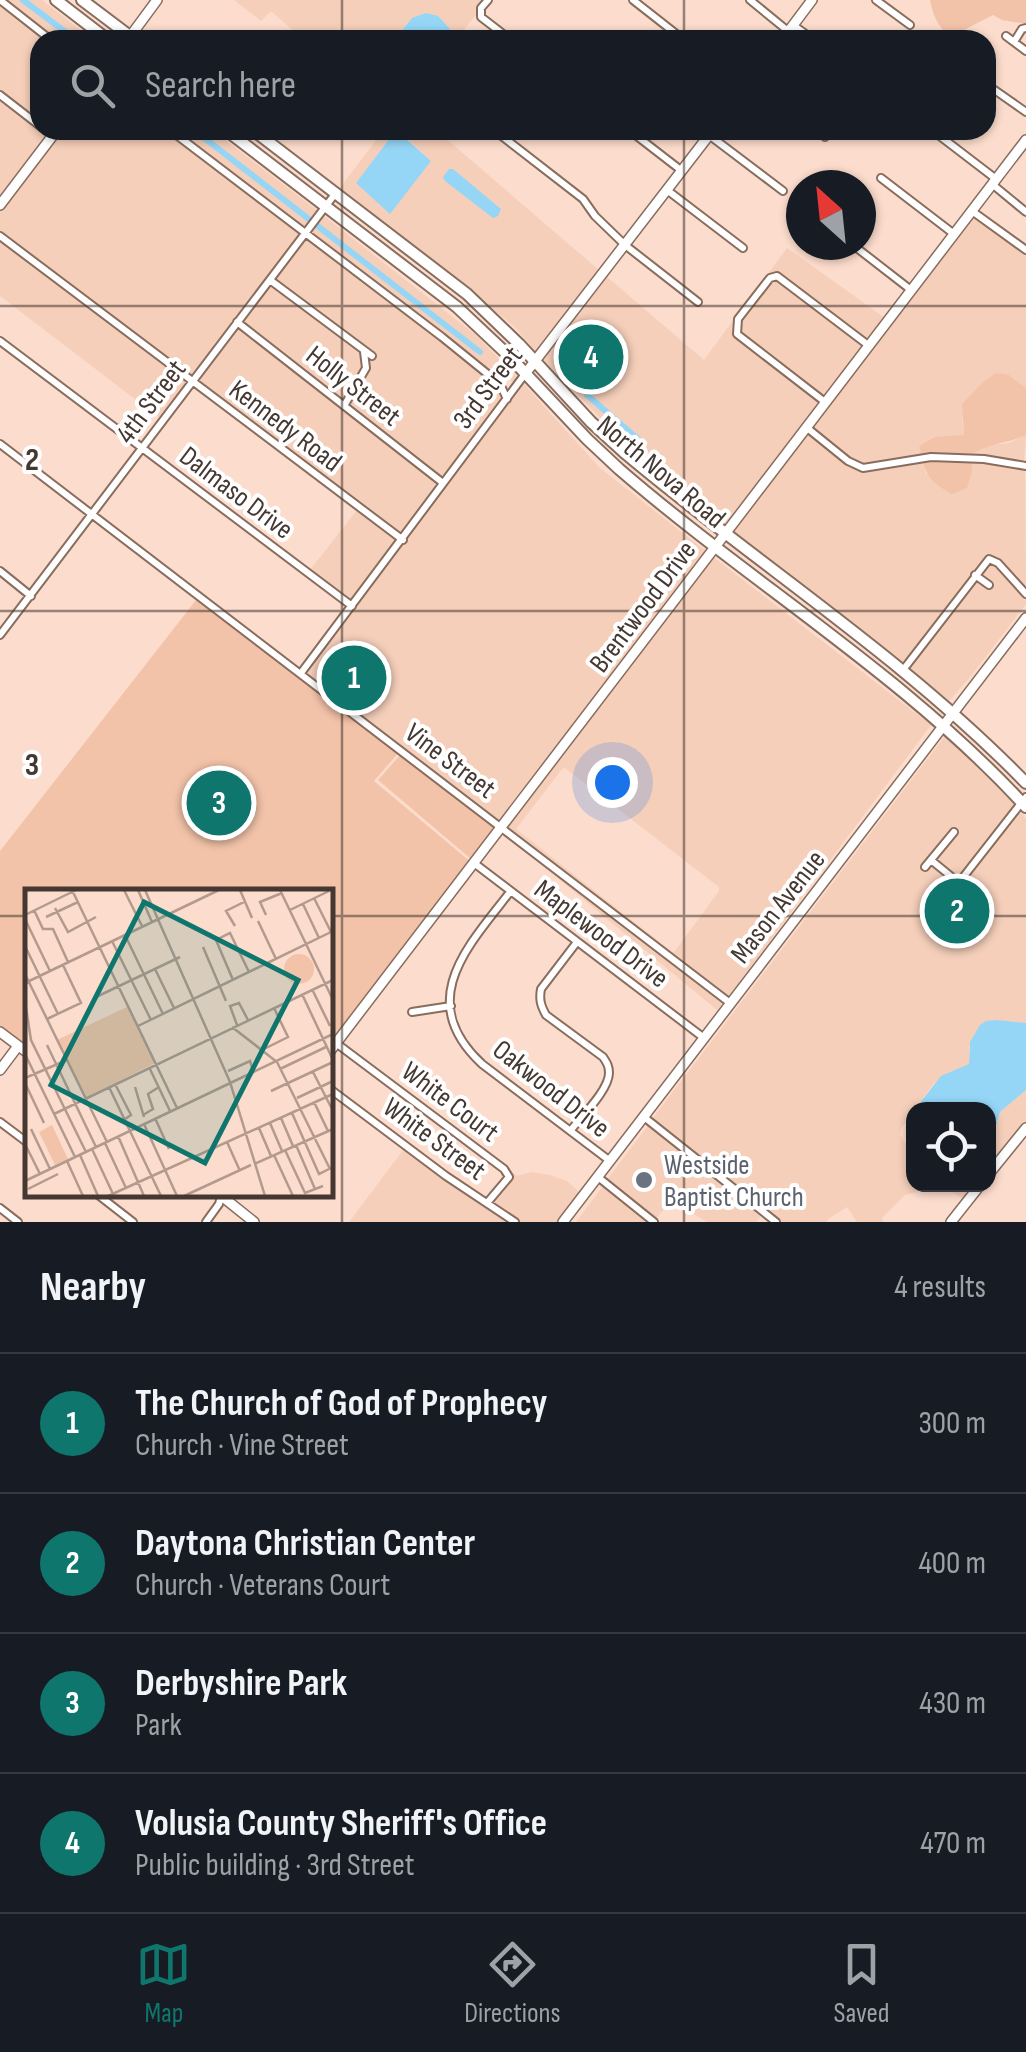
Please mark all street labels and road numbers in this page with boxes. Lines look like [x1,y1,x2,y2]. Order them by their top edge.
street label: Holly Street [299,339,407,433]
street label: 3rd Street [447,340,530,436]
street label: 4th Street [109,354,193,450]
street label: Kennedy Road [222,373,348,479]
street label: North Nova Road [590,409,732,535]
street label: Dalmaso Drive [173,440,299,546]
street label: Brentwood Drive [583,535,703,679]
street label: Vine Street [398,717,502,806]
street label: Mason Avenue [724,844,832,970]
street label: Maplewood Drive [528,873,675,995]
street label: Oakwood Drive [486,1033,616,1145]
street label: White Court [395,1055,505,1149]
street label: White Street [376,1091,492,1187]

